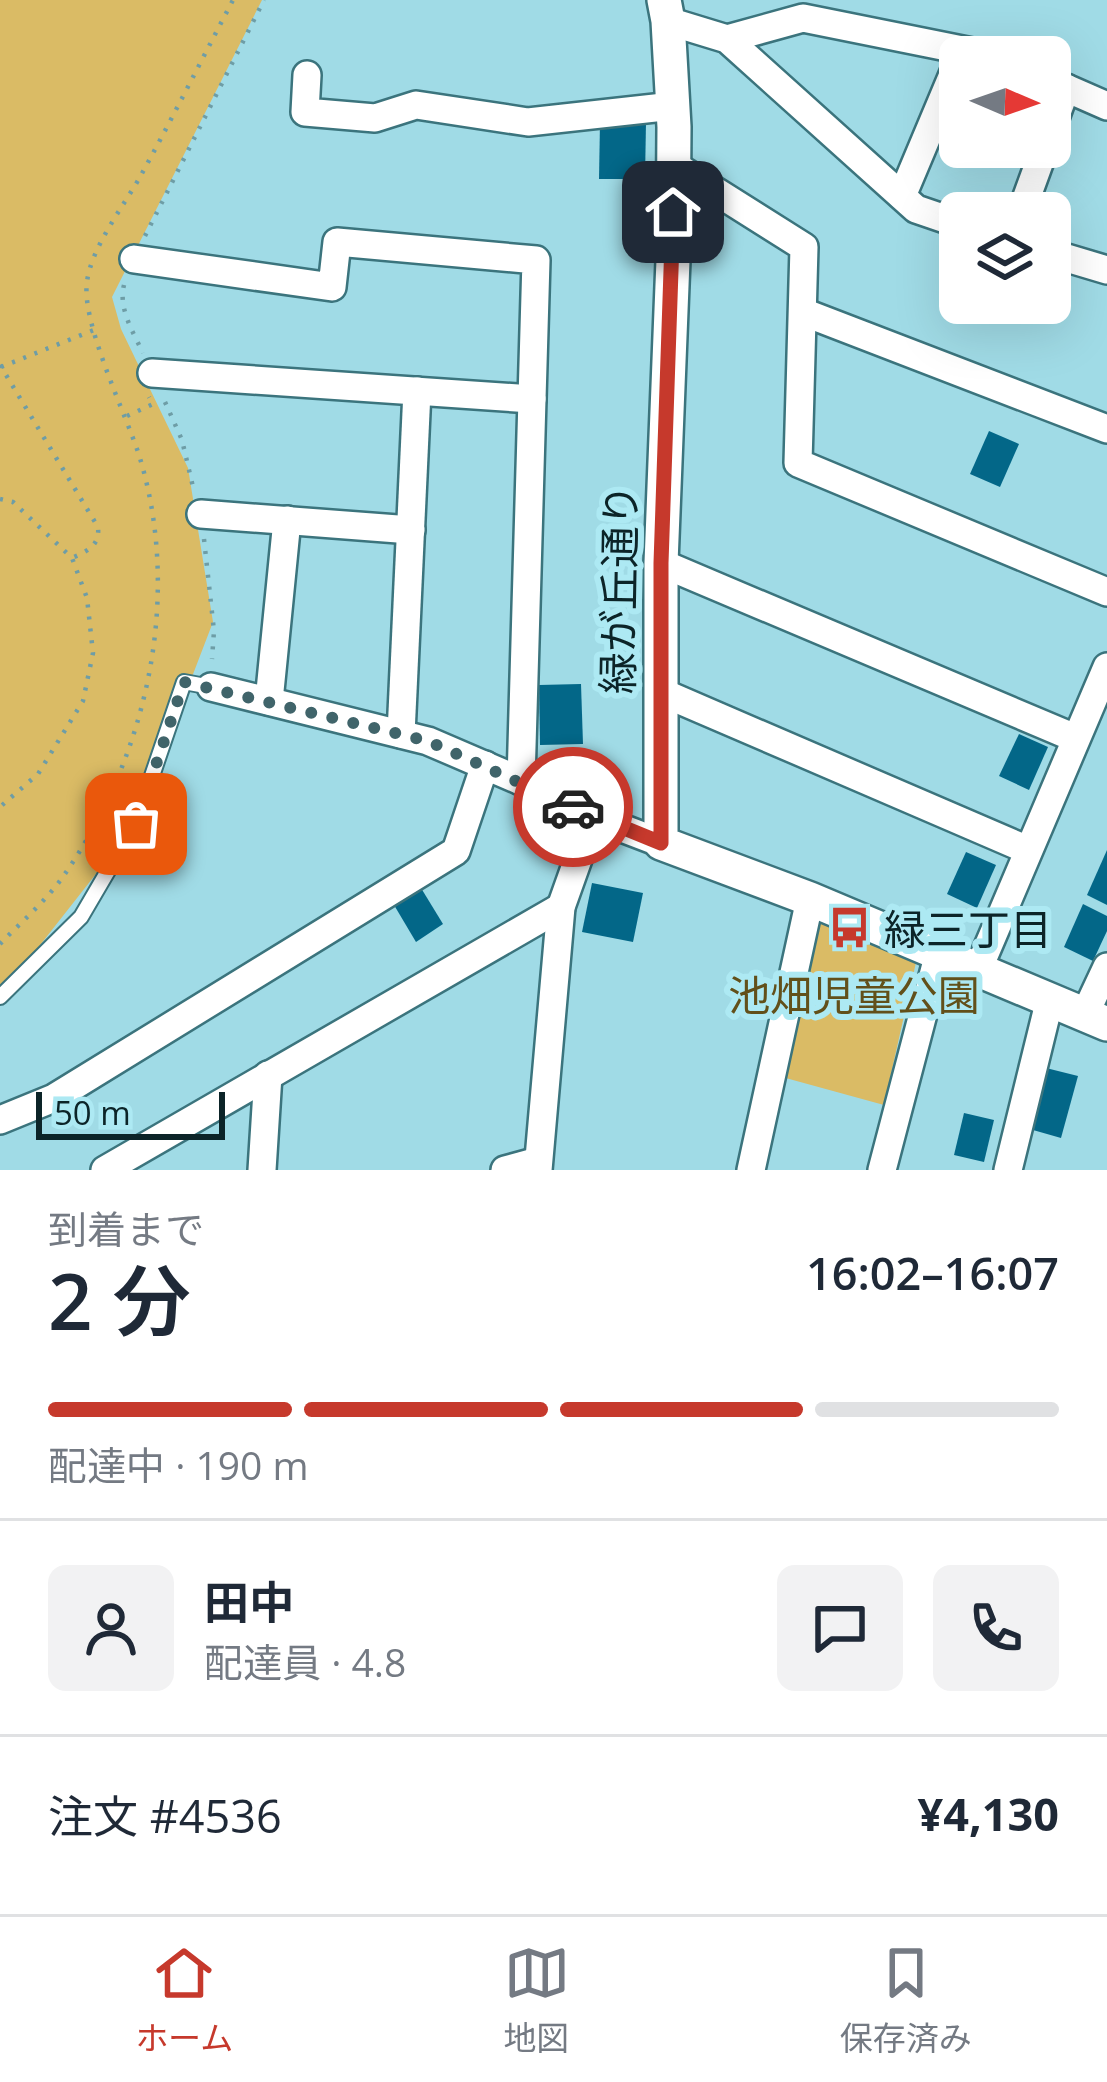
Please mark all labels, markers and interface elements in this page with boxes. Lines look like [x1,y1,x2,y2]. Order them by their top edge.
north arrow [939,36,1071,168]
map controls [939,36,1071,324]
pin [622,161,724,263]
icon: home [640,179,706,245]
button: layers [939,192,1071,324]
street label: 緑が丘通り [588,484,648,694]
courier [513,747,633,867]
pin [85,773,187,875]
icon: car [540,774,606,840]
icon: bag [103,791,169,857]
place label: 緑三丁目 [884,900,1052,957]
bus stop icon: 緑三丁目 [827,905,873,951]
park label: 池畑児童公園 [728,966,980,1023]
scale bar [36,1086,225,1139]
text: 50 m [54,1090,131,1135]
text: 到着まで [48,1202,204,1255]
text: 16:02–16:07 [806,1242,1059,1303]
text: 2 分 [48,1247,191,1353]
text: 配達中 · 190 m [48,1438,309,1491]
button: person [48,1565,174,1691]
button: chat [777,1565,903,1691]
button: phone [933,1565,1059,1691]
text: 田中 [204,1571,294,1632]
text: 配達員 · 4.8 [204,1635,406,1688]
text: ¥4,130 [918,1783,1059,1844]
text: 注文 #4536 [48,1785,282,1846]
tab: ホーム [135,1940,233,2060]
tab: 地図 [504,1940,570,2060]
tab: 保存済み [840,1940,972,2060]

